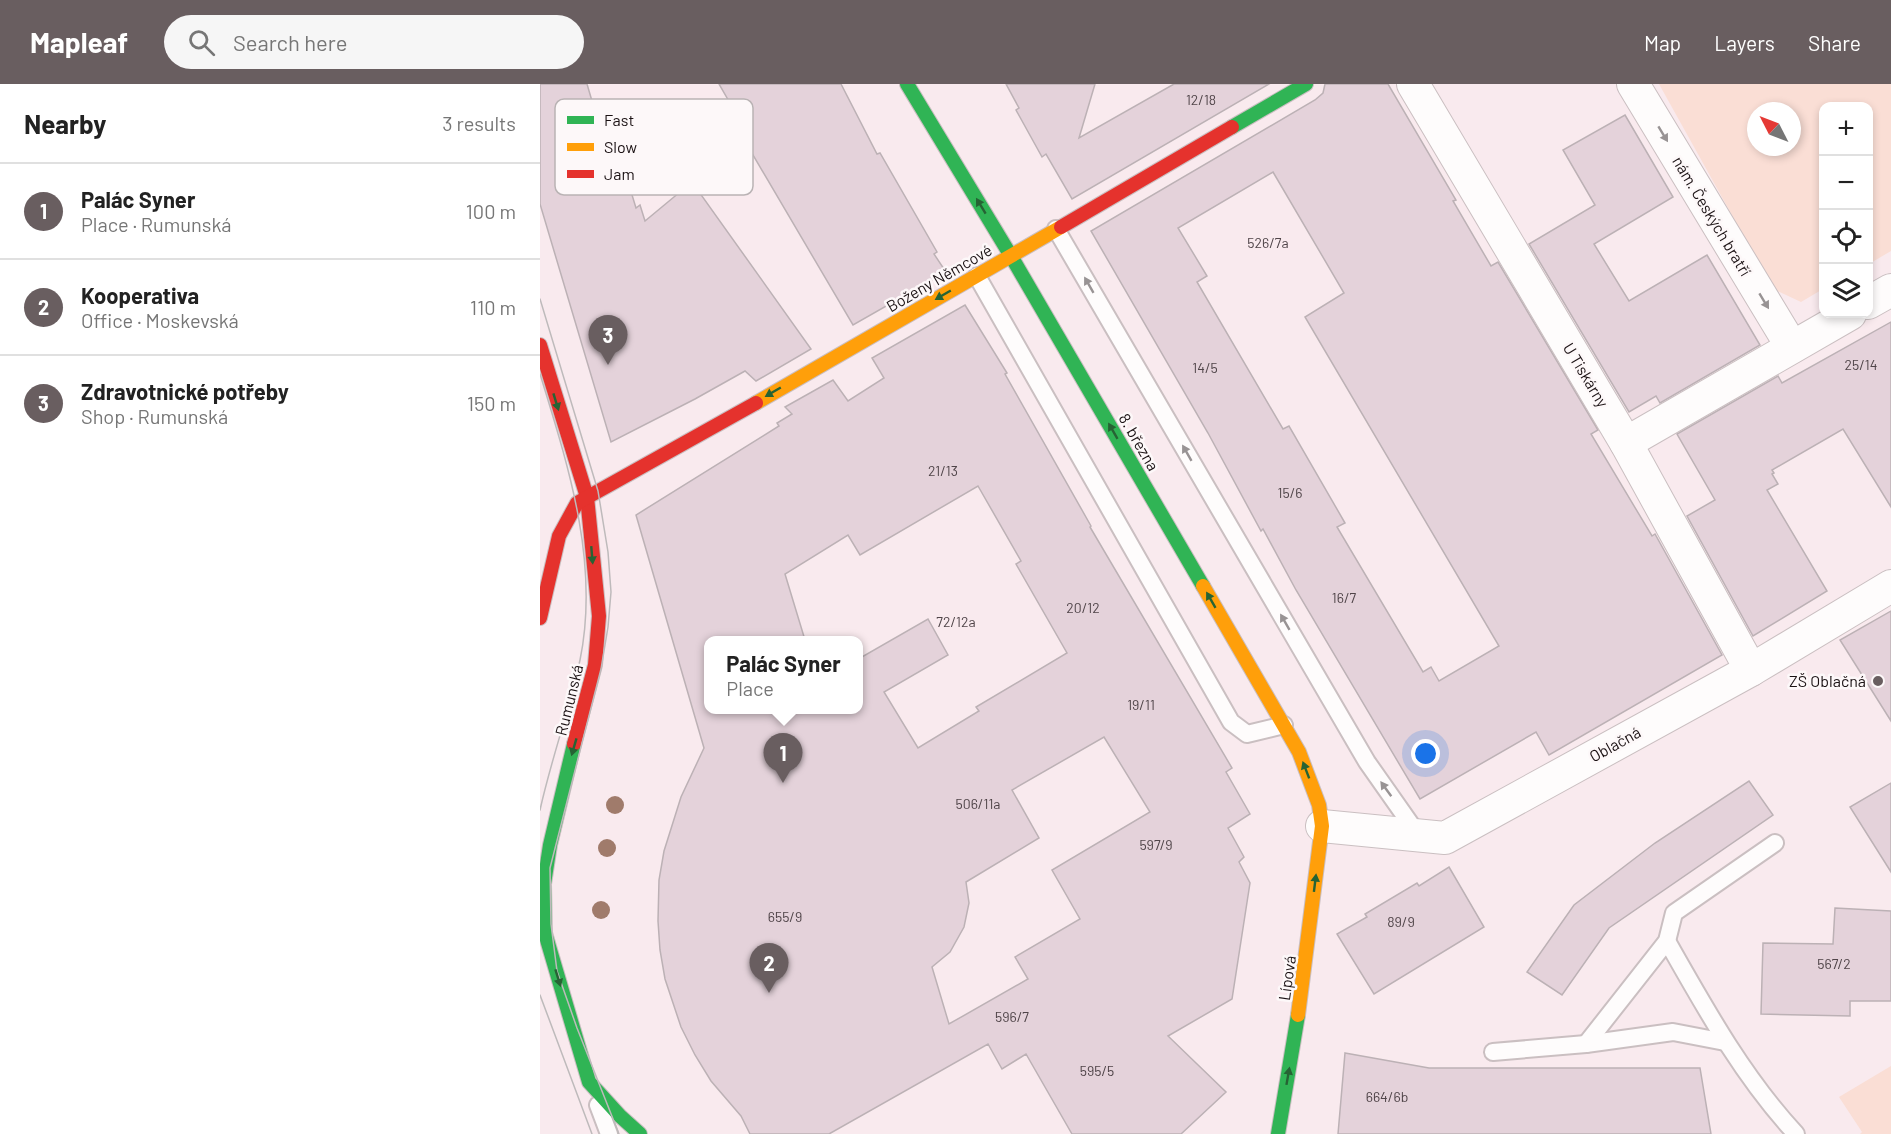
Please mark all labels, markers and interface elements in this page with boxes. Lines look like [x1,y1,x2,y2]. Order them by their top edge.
search box [164,15,584,69]
text: Mapleaf [30,25,128,59]
icon: search [185,26,218,59]
text: Search here [233,29,347,55]
text: Map [1644,30,1681,55]
text: Layers [1714,30,1775,55]
text: Share [1808,30,1861,55]
house number: 12/18 [1186,91,1216,108]
legend [555,99,753,195]
north arrow [1747,102,1801,156]
map controls [1819,102,1873,318]
button: + [1819,102,1873,156]
text: Nearby [24,108,106,139]
text: Fast [604,110,634,129]
text: 3 results [442,111,516,135]
one-way arrow [1658,126,1669,142]
text: Slow [604,137,637,156]
street label: nám. Českých bratří [1669,153,1756,279]
button: − [1819,156,1873,210]
text: Jam [604,164,635,183]
text: Palác Syner [81,186,195,212]
one-way arrow [976,198,987,214]
text: 1 [40,199,47,223]
text: 100 m [466,199,516,223]
button: locate [1819,210,1873,264]
text: Place · Rumunská [81,212,232,236]
house number: 526/7a [1247,234,1289,251]
street label: Boženy Němcové [883,240,995,315]
button: layers [1819,264,1873,318]
one-way arrow [1084,276,1094,293]
text: Kooperativa [81,282,199,308]
one-way arrow [934,290,951,300]
one-way arrow [1758,293,1769,309]
text: 2 [38,295,49,319]
text: 110 m [470,295,516,319]
text: Office · Moskevská [81,308,239,332]
pin: 3 [588,316,628,365]
street label: U Tiskárny [1560,339,1613,411]
house number: 25/14 [1845,356,1877,373]
house number: 14/5 [1192,359,1218,376]
text: Zdravotnické potřeby [81,378,289,404]
one-way arrow [765,387,782,397]
text: 3 [38,391,49,415]
text: 150 m [467,391,516,415]
one-way arrow [552,393,561,411]
text: Shop · Rumunská [81,404,228,428]
street label: 8. března [1115,410,1163,474]
one-way arrow [1108,422,1118,439]
one-way arrow [1182,444,1192,461]
house number: 21/13 [928,462,958,479]
house number: 15/6 [1278,484,1302,501]
one-way arrow [587,546,597,565]
house number: 16/7 [1332,589,1357,606]
one-way arrow [1206,591,1216,608]
house number: 20/12 [1066,599,1100,616]
house number: 72/12a [936,613,976,630]
one-way arrow [1280,613,1290,630]
popup [704,636,863,714]
text: Palác Syner [726,650,841,676]
street label: Rumunská [551,662,587,737]
place label: ZŠ Oblačná [1789,671,1866,690]
marker: ZŠ Oblačná [1871,674,1885,688]
text: Place [726,676,774,700]
house number: 19/11 [1127,696,1155,713]
street label: Oblačná [1586,722,1644,765]
pin: 1 [764,734,802,783]
one-way arrow [569,738,578,756]
your location [1411,739,1440,768]
one-way arrow [1301,761,1310,779]
one-way arrow [1380,781,1392,797]
house number: 506/11a [956,795,1000,812]
house number: 597/9 [1139,836,1173,853]
one-way arrow [1310,874,1320,893]
house number: 655/9 [768,908,802,925]
house number: 89/9 [1387,913,1415,930]
pin: 2 [750,944,788,993]
street label: Lípová [1274,954,1299,1002]
house number: 567/2 [1817,955,1851,972]
one-way arrow [554,969,563,987]
house number: 596/7 [995,1008,1029,1025]
house number: 595/5 [1080,1062,1114,1079]
one-way arrow [1284,1067,1293,1086]
house number: 664/6b [1366,1088,1408,1105]

